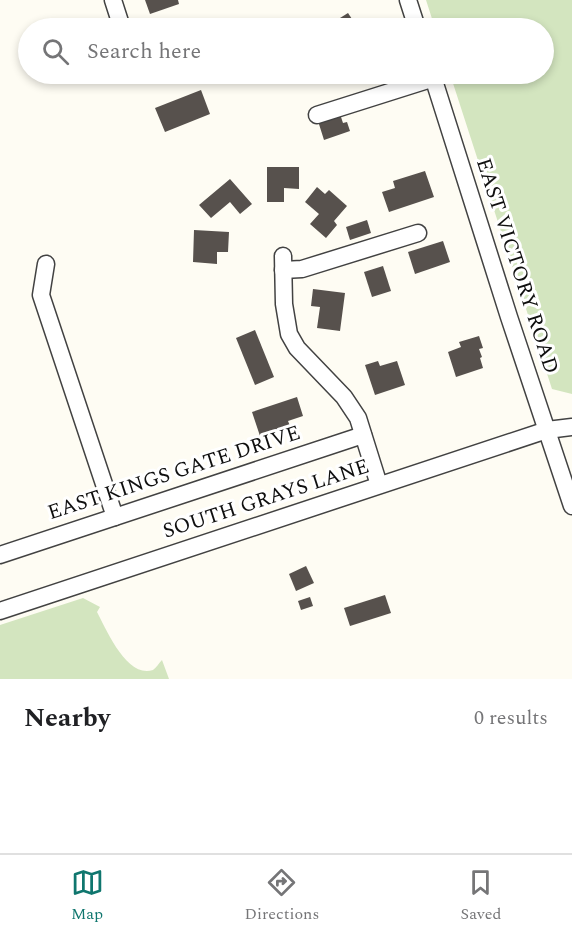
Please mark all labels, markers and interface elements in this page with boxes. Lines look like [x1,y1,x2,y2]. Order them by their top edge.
search box [18,18,554,84]
icon: search [39,35,72,68]
text: Search here [87,35,201,68]
street label: EAST VICTORY ROAD [467,154,567,378]
street label: EAST KINGS GATE DRIVE [43,417,305,529]
street label: SOUTH GRAYS LANE [159,450,373,548]
text: Nearby [24,698,110,738]
text: 0 results [474,703,548,733]
tab: Map [71,866,104,926]
tab: Directions [245,866,319,926]
tab: Saved [460,866,501,926]

